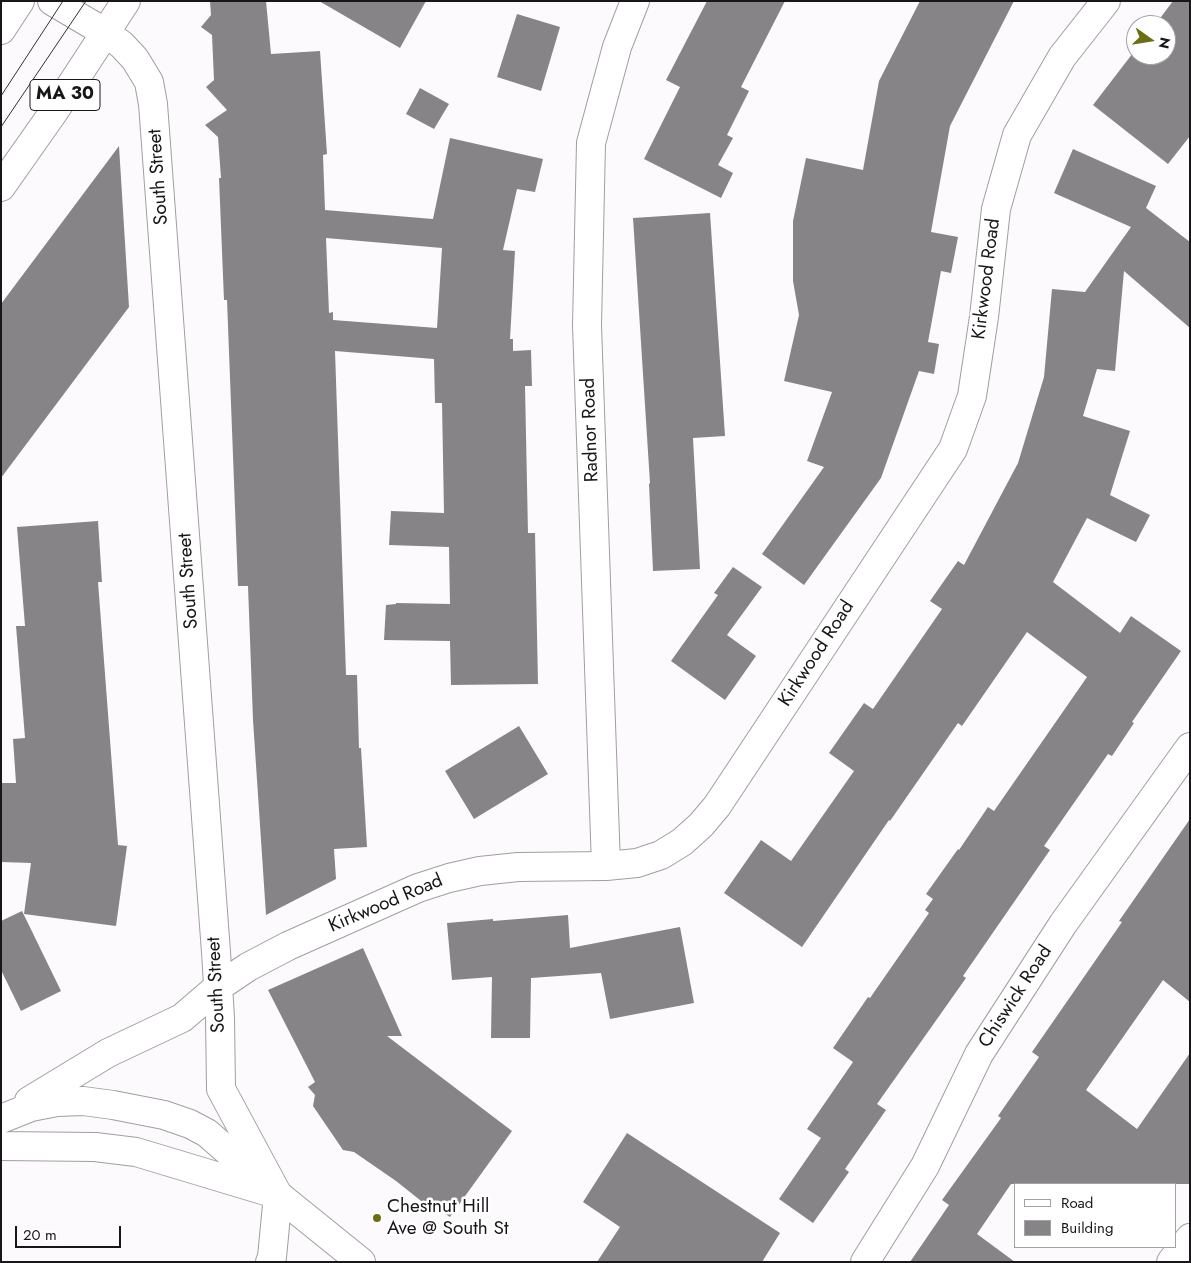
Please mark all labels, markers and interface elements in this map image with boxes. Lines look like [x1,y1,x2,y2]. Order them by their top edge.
north arrow [1126,15,1176,65]
text: N [1154,35,1176,51]
road number: MA 30 [30,80,100,110]
street label: South Street [144,128,174,226]
street label: Kirkwood Road [968,217,1006,341]
street label: Radnor Road [578,378,604,482]
street label: South Street [174,532,204,630]
street label: Kirkwood Road [774,597,860,711]
street label: Kirkwood Road [326,870,446,938]
street label: South Street [203,936,231,1034]
street label: Chiswick Road [974,942,1058,1052]
legend [1014,1183,1176,1248]
text: Road [1061,1192,1093,1214]
place label: Chestnut Hill Ave @ South St [387,1196,508,1240]
marker: Chestnut Hill Ave @ South St [371,1212,383,1224]
scale bar [18,1216,124,1248]
text: Building [1061,1217,1113,1239]
text: 20 m [23,1224,57,1246]

